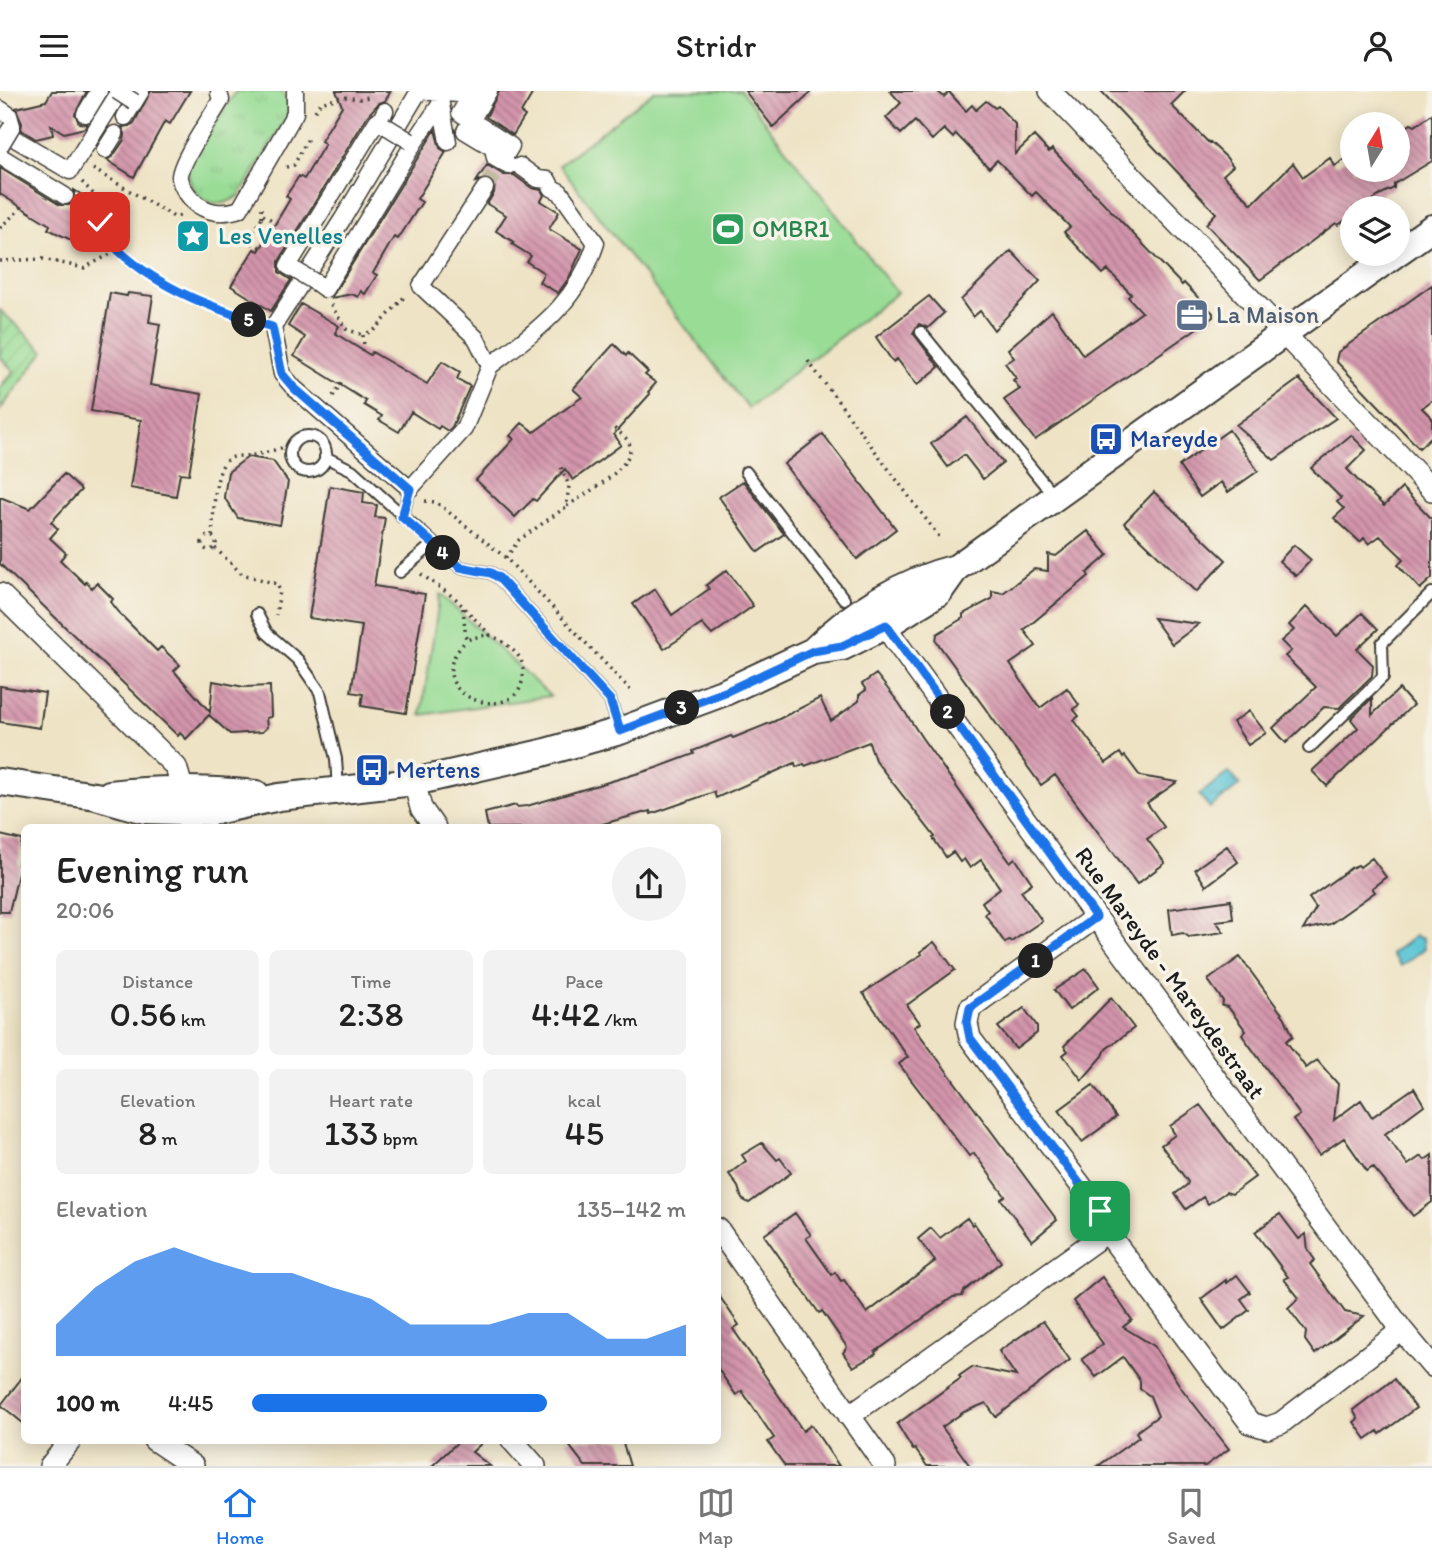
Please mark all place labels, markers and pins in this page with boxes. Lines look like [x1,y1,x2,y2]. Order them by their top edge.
pin [70,192,130,252]
sports icon: OMBR1 [709,210,747,248]
place label: OMBR1 [752,214,829,243]
place icon: Les Venelles [174,217,212,255]
place label: Les Venelles [218,221,343,250]
office icon: La Maison [1173,296,1211,334]
place label: La Maison [1216,300,1319,329]
pin: 5 [232,303,266,337]
bus stop icon: Mareyde [1087,420,1125,458]
place label: Mareyde [1130,424,1218,453]
pin: 4 [426,535,460,571]
pin: 3 [664,691,700,725]
pin: 2 [930,695,965,729]
bus stop icon: Mertens [353,751,391,789]
place label: Mertens [396,755,481,784]
pin: 1 [1018,943,1054,979]
pin [1070,1181,1130,1241]

